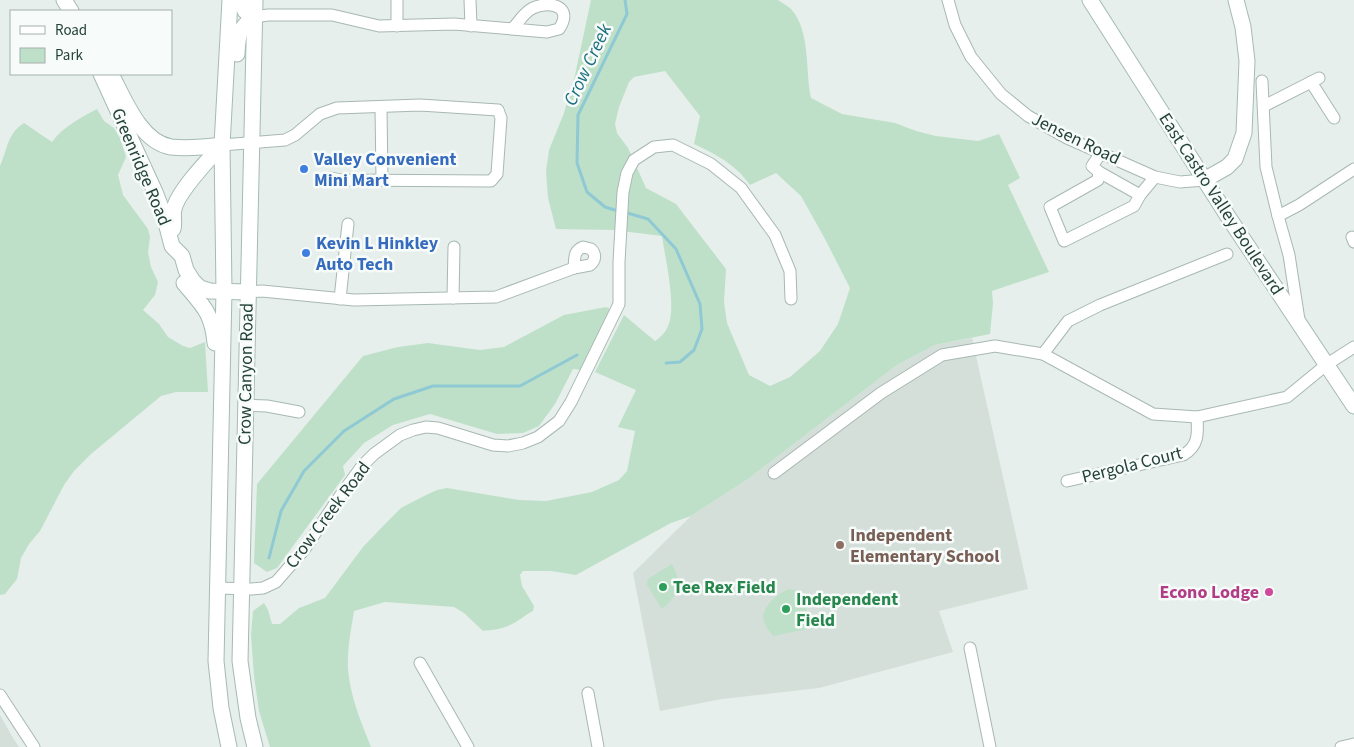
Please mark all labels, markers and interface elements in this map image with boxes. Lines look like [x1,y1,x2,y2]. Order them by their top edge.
legend [10,10,172,75]
water label: Crow Creek [557,19,619,110]
text: Road [55,20,87,41]
text: Park [55,45,84,66]
street label: Greenridge Road [105,104,177,230]
street label: Jensen Road [1027,107,1125,171]
street label: East Castro Valley Boulevard [1153,108,1289,300]
place label: Valley Convenient Mini Mart [313,147,457,193]
marker: Valley Convenient Mini Mart [298,163,310,175]
place label: Kevin L Hinkley Auto Tech [315,231,439,277]
marker: Kevin L Hinkley Auto Tech [300,247,312,259]
street label: Crow Canyon Road [232,303,260,445]
street label: Pergola Court [1079,440,1185,490]
street label: Crow Creek Road [280,456,376,574]
place label: Independent Elementary School [850,523,1000,569]
marker: Independent Elementary School [834,539,846,551]
place label: Tee Rex Field [673,575,776,600]
place label: Econo Lodge [1160,580,1259,605]
marker: Tee Rex Field [657,581,669,593]
marker: Econo Lodge [1263,586,1275,598]
place label: Independent Field [796,587,898,633]
marker: Independent Field [780,603,792,615]

